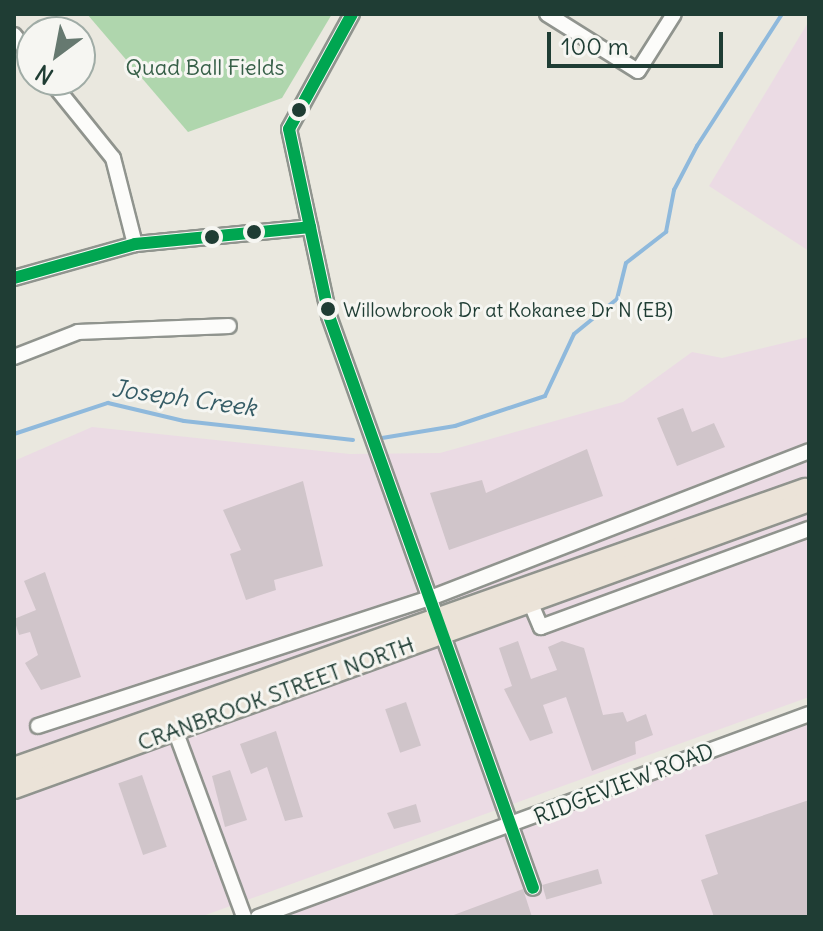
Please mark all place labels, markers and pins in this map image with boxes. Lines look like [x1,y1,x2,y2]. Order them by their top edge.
unlabelled marker [291,102,307,118]
unlabelled marker [246,224,262,240]
unlabelled marker [204,229,220,245]
place label: Willowbrook Dr at Kokanee Dr N (EB) [343,297,673,321]
marker: Willowbrook Dr at Kokanee Dr N (EB) [320,301,336,317]

